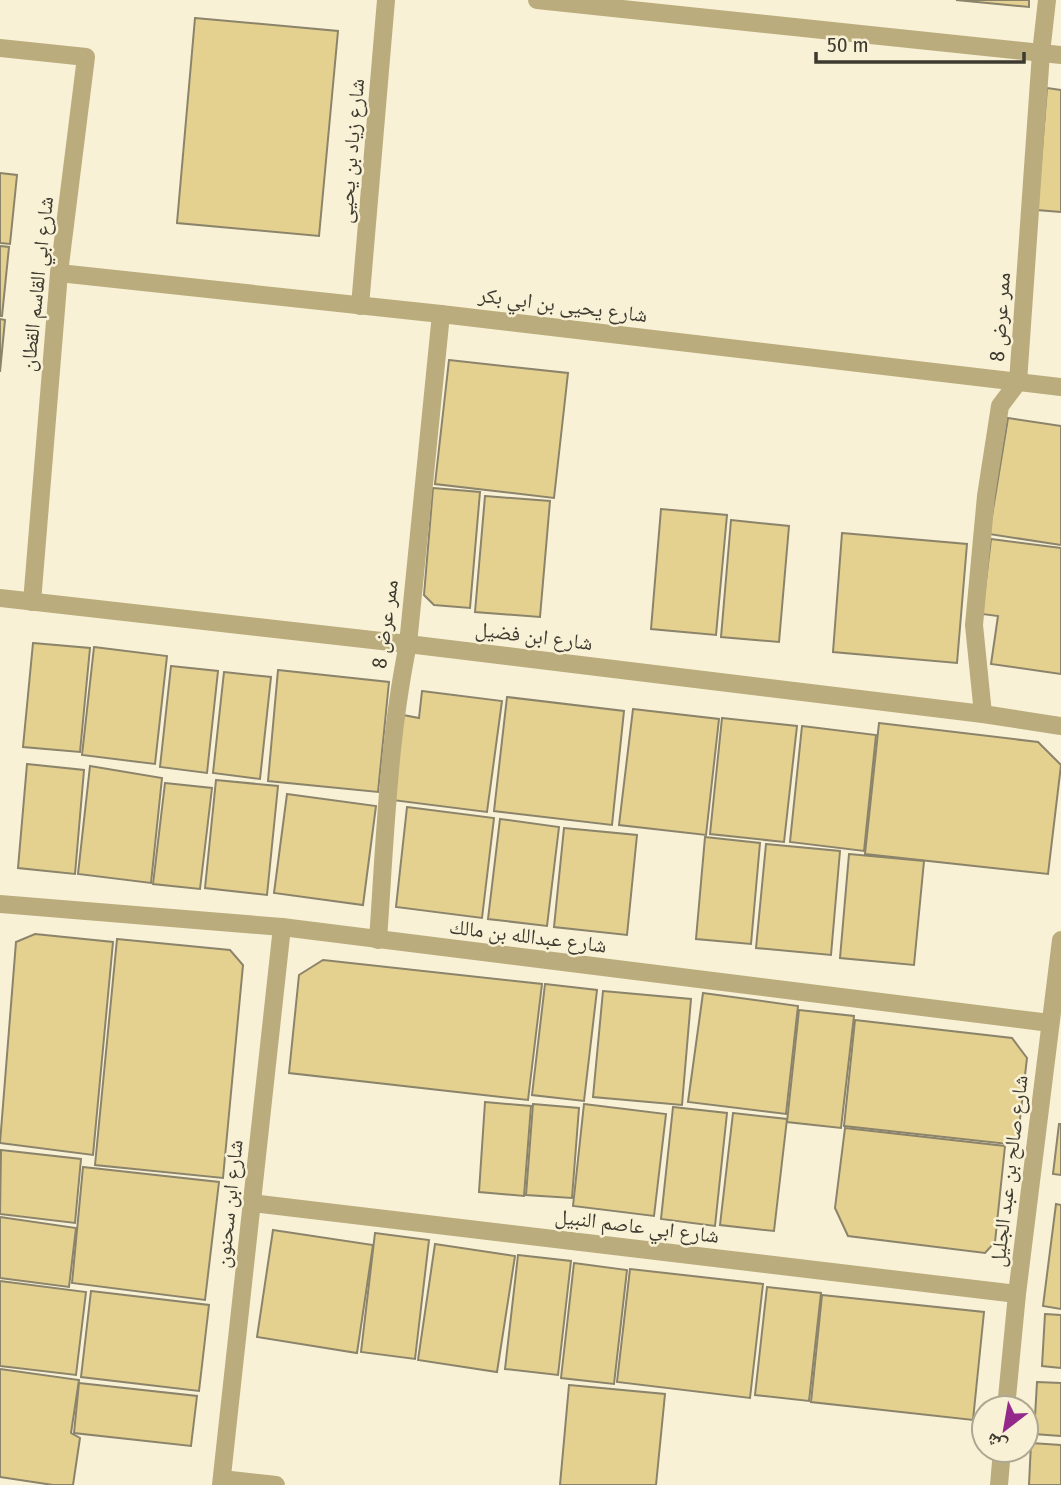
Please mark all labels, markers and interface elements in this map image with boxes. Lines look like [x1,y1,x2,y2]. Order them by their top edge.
scale bar [816,21,1024,65]
text: 50 m [827,32,869,58]
street label: شارع زياد بن يحيى [332,78,370,224]
street label: شارع ابي القاسم القطان [15,195,62,373]
street label: ممر عرض 8 [984,272,1016,362]
street label: شارع يحيى بن ابي بكر [476,282,649,332]
street label: ممر عرض 8 [366,578,404,670]
street label: شارع ابن فضيل [474,616,594,656]
street label: شارع عبدالله بن مالك [448,913,608,959]
street label: شارع صالح بن عبد الجليل [984,1074,1034,1268]
street label: شارع ابن سحنون [209,1139,249,1269]
street label: شارع ابي عاصم النبيل [553,1203,721,1252]
north arrow [970,1394,1040,1464]
text: ش [982,1428,1011,1458]

